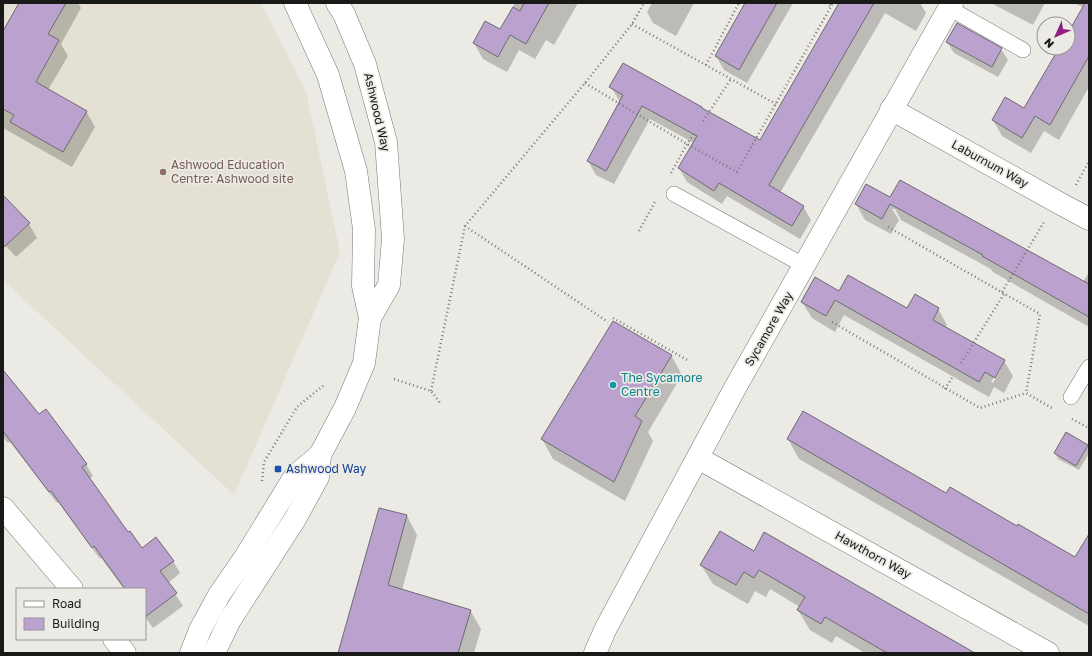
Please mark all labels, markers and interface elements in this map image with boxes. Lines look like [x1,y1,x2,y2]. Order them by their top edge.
north arrow [1036,16,1076,56]
text: N [1041,36,1056,51]
street label: Ashwood Way [361,71,394,153]
street label: Laburnum Way [949,136,1032,191]
place label: Ashwood Education Centre: Ashwood site [171,157,294,186]
marker: Ashwood Education Centre: Ashwood site [158,167,168,177]
street label: Sycamore Way [741,288,796,369]
place label: The Sycamore Centre [621,370,703,399]
marker: The Sycamore Centre [608,380,618,390]
place label: Ashwood Way [286,461,367,476]
marker: Ashwood Way [273,464,283,474]
street label: Hawthorn Way [833,528,914,582]
legend [16,588,146,640]
text: Road [52,596,81,611]
text: Building [52,616,100,631]

